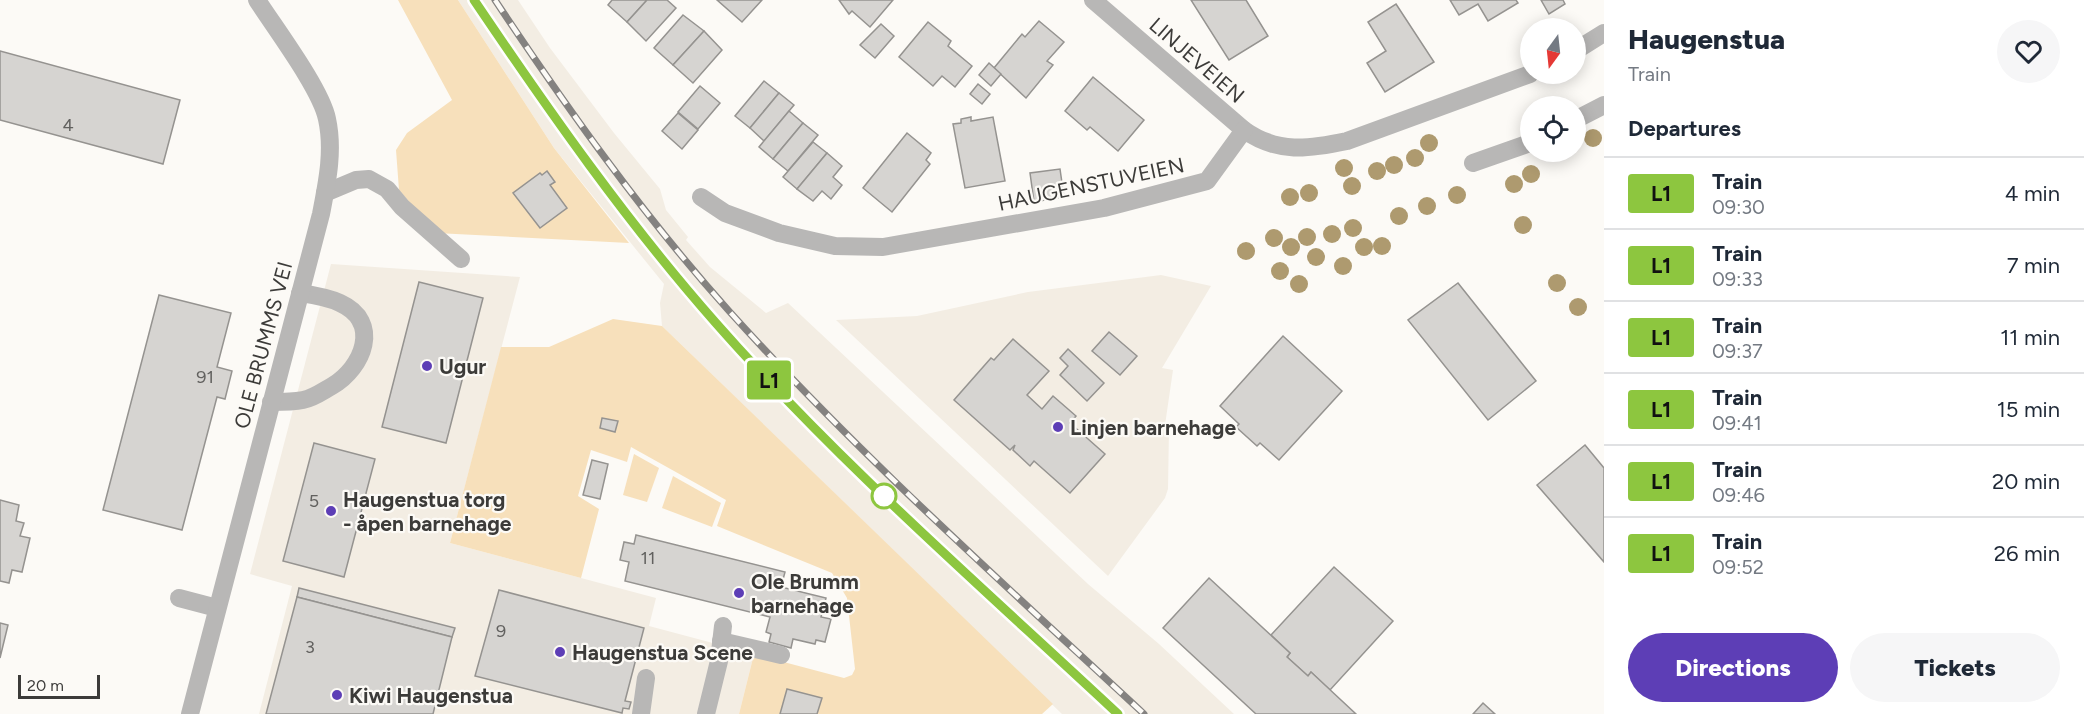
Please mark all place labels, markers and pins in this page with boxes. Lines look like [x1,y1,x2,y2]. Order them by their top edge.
place label: Ugur [439,354,486,379]
marker: Ugur [420,359,434,373]
place label: Linjen barnehage [1070,415,1236,440]
marker: Linjen barnehage [1051,420,1065,434]
unlabelled marker [871,483,897,509]
place label: Haugenstua torg - åpen barnehage [343,487,512,536]
marker: Haugenstua torg - åpen barnehage [324,504,338,518]
place label: Ole Brumm barnehage [751,569,859,618]
marker: Ole Brumm barnehage [732,586,746,600]
place label: Haugenstua Scene [572,640,753,665]
marker: Haugenstua Scene [553,645,567,659]
place label: Kiwi Haugenstua [349,683,513,708]
marker: Kiwi Haugenstua [330,688,344,702]

